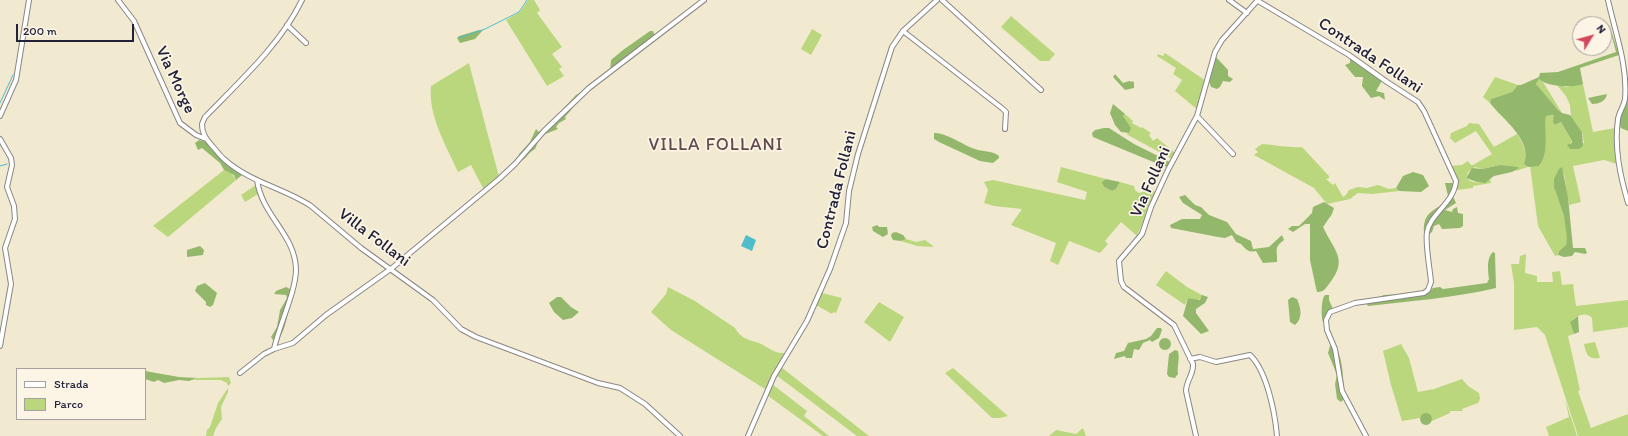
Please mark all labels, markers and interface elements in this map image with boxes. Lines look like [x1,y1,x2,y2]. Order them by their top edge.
street label: Contrada Follani [1314,14,1426,98]
scale bar [18,16,136,42]
north arrow [1572,16,1612,56]
text: N [1594,22,1609,36]
text: 200 m [23,24,57,38]
street label: Via Morge [151,43,199,117]
street label: Contrada Follani [812,129,862,251]
district label: VILLA FOLLANI [649,134,783,156]
street label: Via Follani [1126,143,1176,221]
street label: Villa Follani [334,204,414,272]
legend [16,368,146,420]
text: Strada [54,377,88,391]
text: Parco [54,397,83,411]

